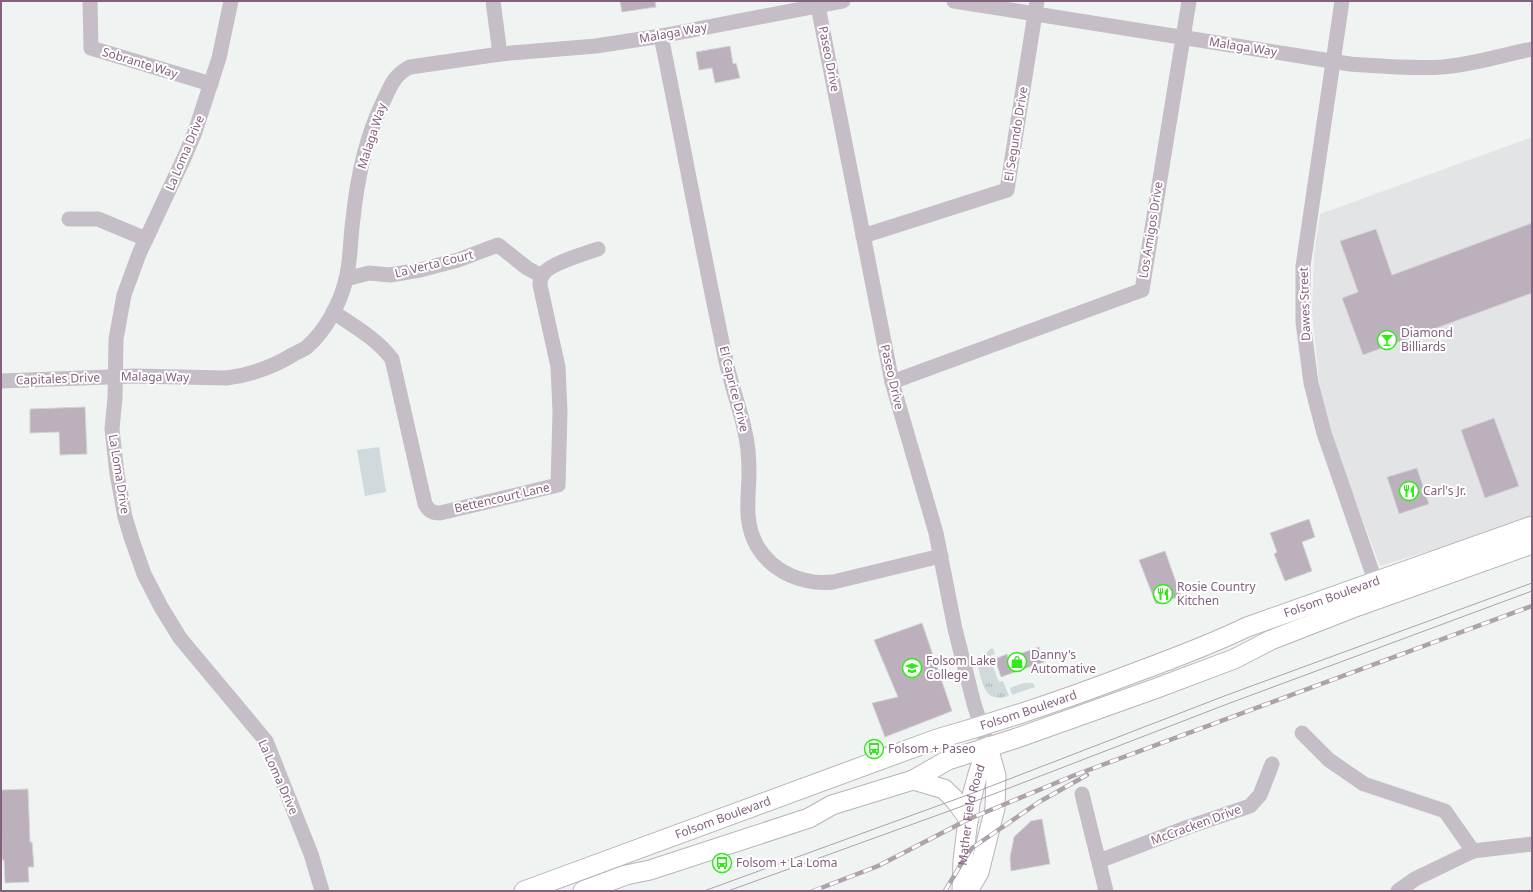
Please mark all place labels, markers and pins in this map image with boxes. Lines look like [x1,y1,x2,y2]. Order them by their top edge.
place label: Diamond Billiards [1401,324,1453,355]
bar icon: Diamond Billiards [1376,329,1398,351]
restaurant icon: Carl's Jr. [1398,480,1420,502]
place label: Carl's Jr. [1423,482,1466,499]
place label: Rosie Country Kitchen [1177,578,1256,609]
restaurant icon: Rosie Country Kitchen [1152,583,1174,605]
place label: Danny's Automative [1031,646,1096,677]
shop icon: Danny's Automative [1006,651,1028,673]
place label: Folsom Lake College [926,652,996,683]
school or university icon: Folsom Lake College [901,657,923,679]
bus stop icon: Folsom + Paseo [863,738,885,760]
place label: Folsom + Paseo [888,740,976,757]
bus stop icon: Folsom + La Loma [711,852,733,874]
place label: Folsom + La Loma [736,854,838,871]

